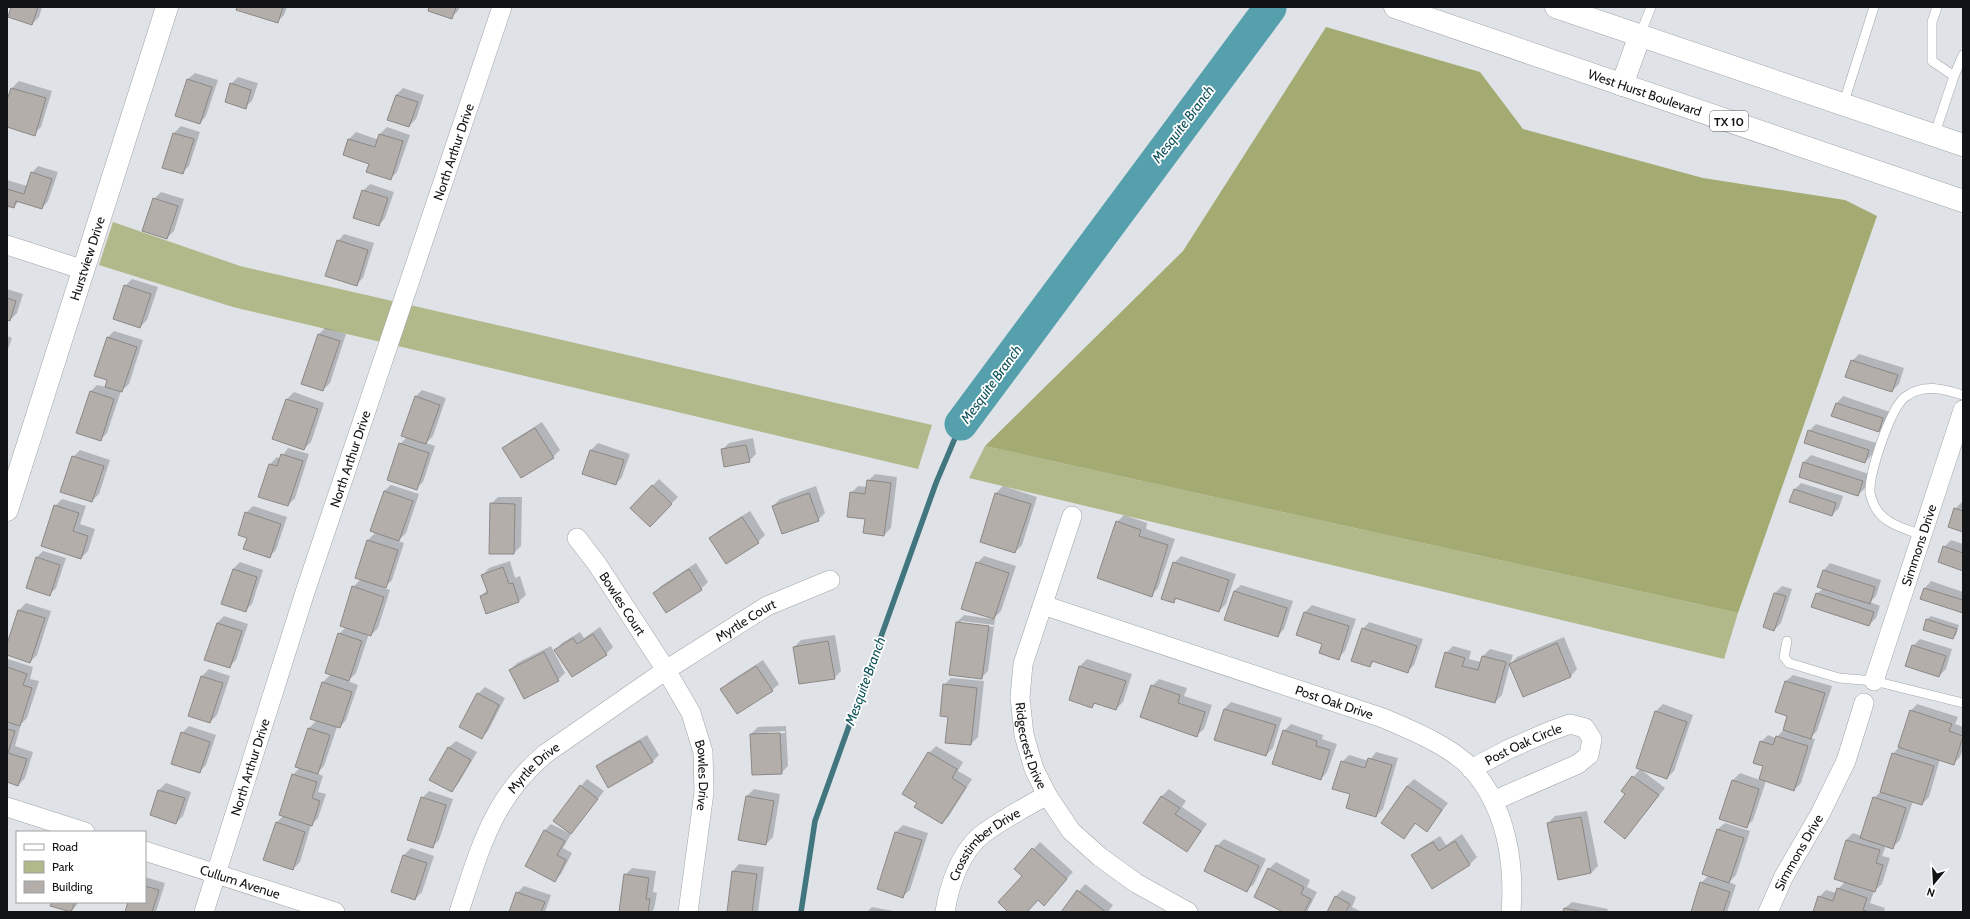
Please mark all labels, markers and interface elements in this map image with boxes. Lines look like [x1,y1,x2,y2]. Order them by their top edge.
street label: West Hurst Boulevard [1586,66,1704,119]
water label: Mesquite Branch [1147,82,1218,167]
street label: North Arthur Drive [429,101,477,202]
road number: TX 10 [1710,111,1748,131]
street label: Hurstview Drive [66,214,108,302]
water label: Mesquite Branch [956,341,1026,428]
street label: North Arthur Drive [326,408,374,509]
street label: Simmons Drive [1898,502,1940,588]
street label: Bowles Court [596,569,650,639]
street label: Myrtle Court [712,595,778,645]
water label: Mesquite Branch [840,634,889,729]
street label: Post Oak Drive [1293,681,1376,722]
street label: Ridgecrest Drive [1013,701,1051,792]
street label: North Arthur Drive [227,716,273,818]
street label: Post Oak Circle [1482,720,1564,768]
street label: Myrtle Drive [504,738,563,796]
street label: Bowles Drive [692,738,712,812]
street label: Crosstimber Drive [945,804,1023,883]
street label: Simmons Drive [1771,811,1826,893]
legend [16,831,146,903]
text: Road [52,839,78,854]
text: Park [52,859,74,874]
street label: Cullum Avenue [198,861,283,902]
north arrow [1914,863,1954,903]
text: Building [52,879,94,894]
text: N [1925,885,1937,900]

